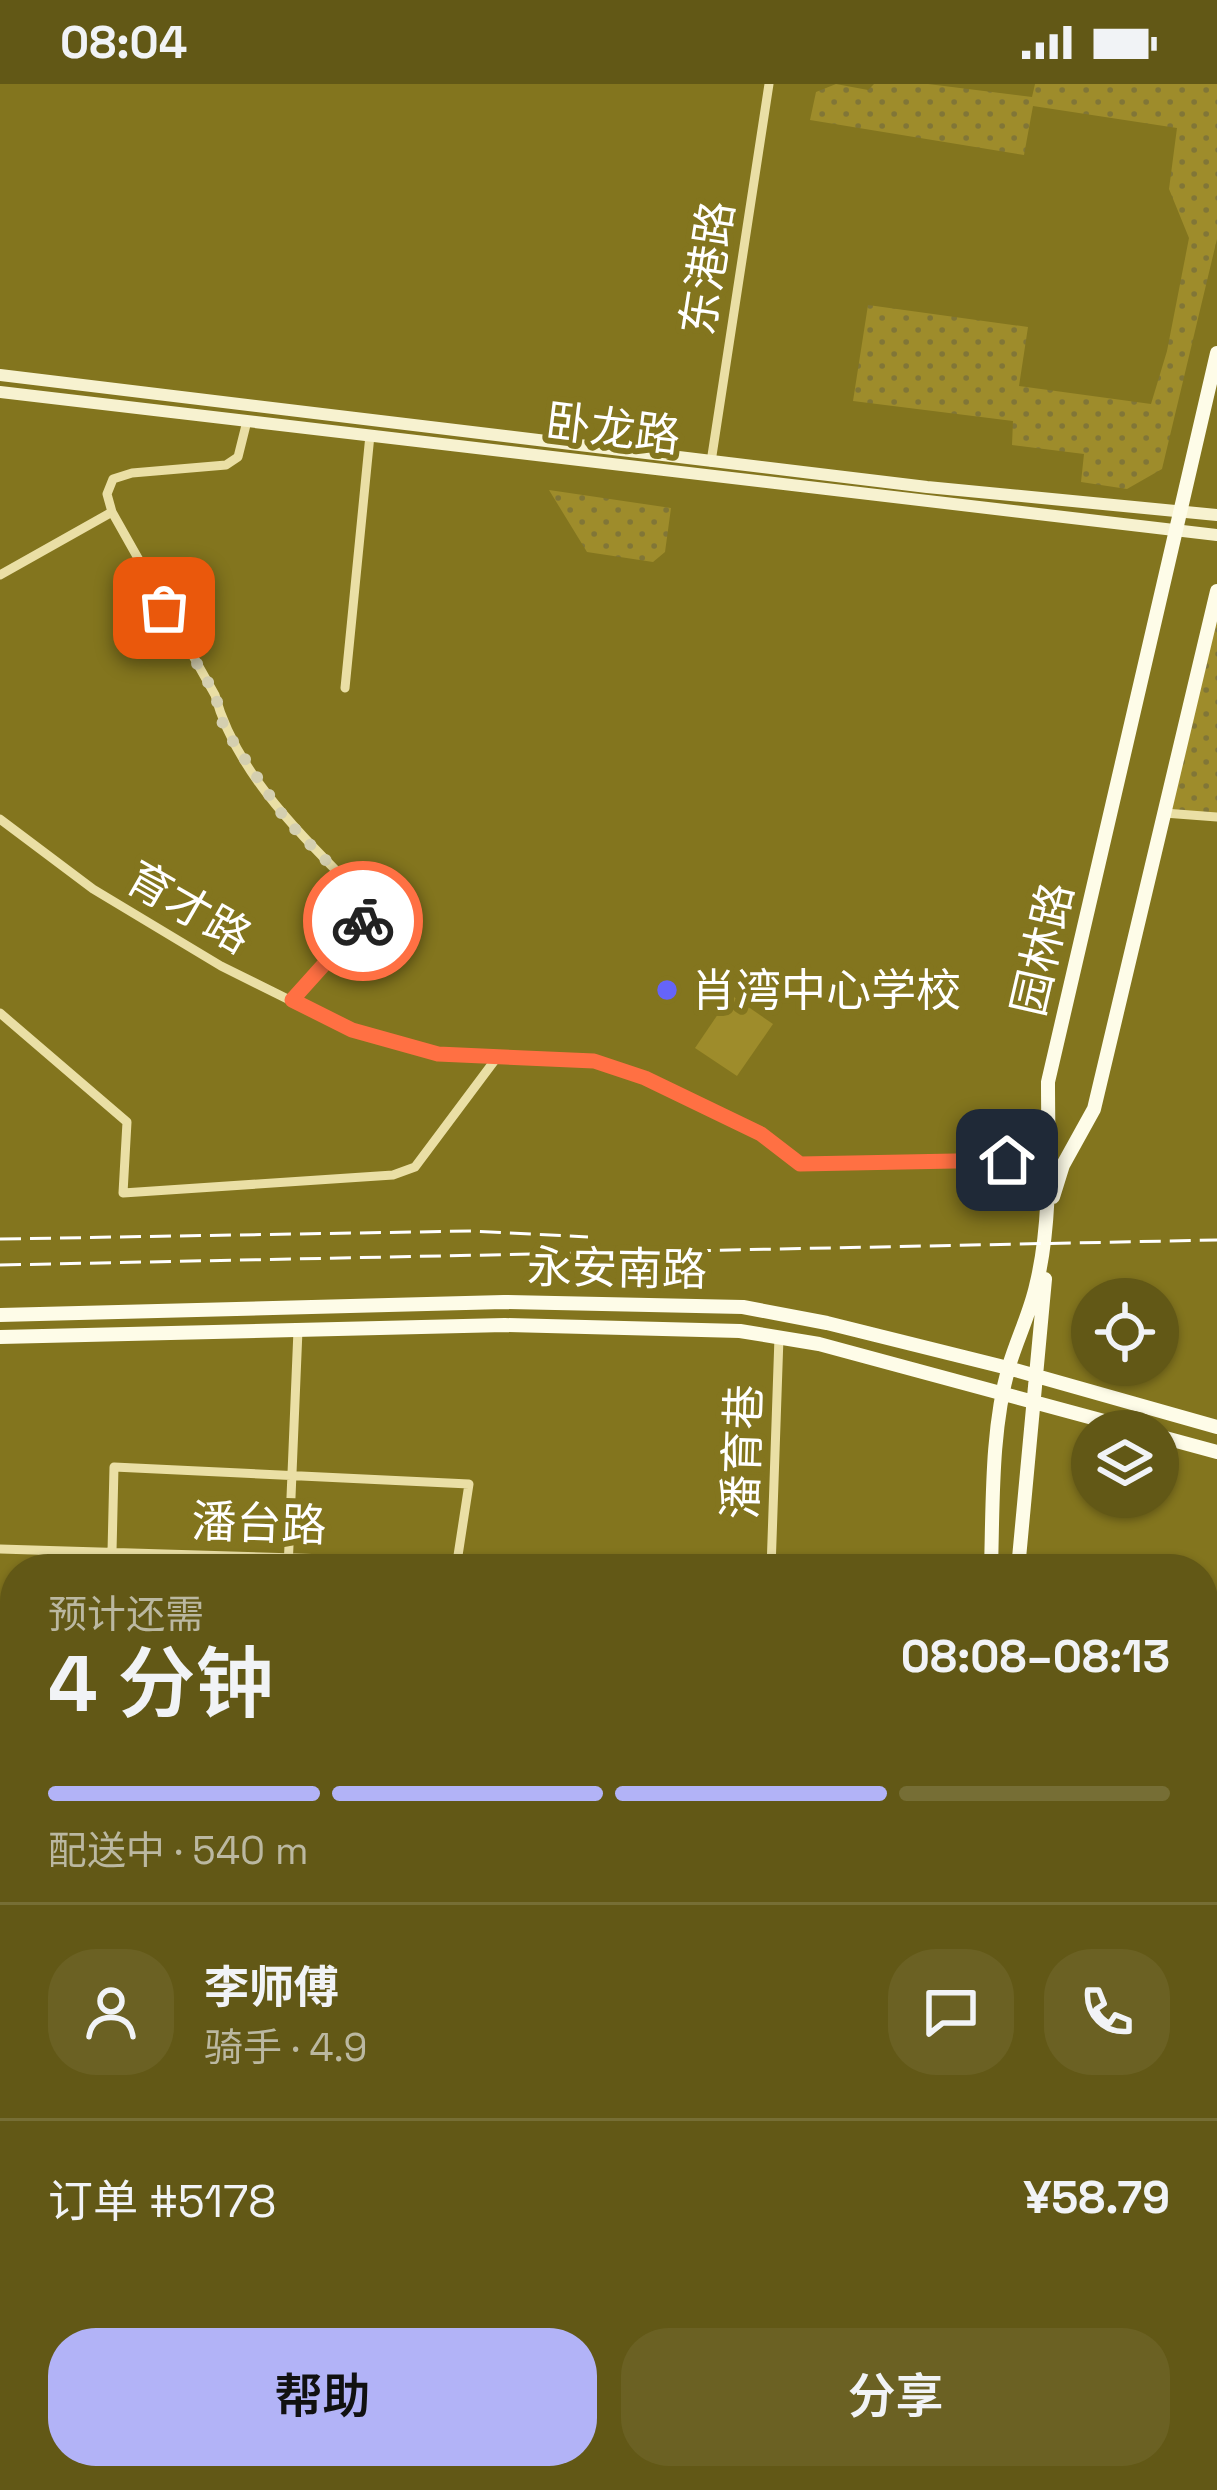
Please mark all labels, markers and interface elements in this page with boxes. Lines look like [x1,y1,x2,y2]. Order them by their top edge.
text: 08:04 [60,14,187,71]
street label: 东港路 [669,197,746,339]
street label: 卧龙路 [542,392,683,465]
pin [113,557,215,659]
icon: bag [131,575,197,641]
street label: 育才路 [116,849,261,966]
courier [303,861,423,981]
street label: 园林路 [1000,877,1085,1021]
icon: bike [330,888,396,954]
place label: 肖湾中心学校 [691,962,961,1019]
marker: 肖湾中心学校 [654,977,680,1003]
pin [956,1109,1058,1211]
icon: home [974,1127,1040,1193]
street label: 永安南路 [526,1238,707,1299]
map controls [1071,1278,1179,1518]
button: locate [1071,1278,1179,1386]
street label: 潘育巷 [712,1384,773,1520]
button: layers [1071,1410,1179,1518]
street label: 潘台路 [191,1493,327,1554]
text: 预计还需 [48,1590,204,1639]
text: 08:08–08:13 [901,1628,1170,1685]
text: 4 分钟 [48,1634,273,1734]
text: 配送中 · 540 m [48,1826,309,1875]
button: person [48,1949,174,2075]
button: chat [888,1949,1014,2075]
button: phone [1044,1949,1170,2075]
text: 李师傅 [204,1959,339,2016]
text: 骑手 · 4.9 [204,2023,367,2072]
text: ¥58.79 [1023,2169,1170,2226]
text: 订单 #5178 [48,2173,276,2230]
button: 帮助 [48,2328,597,2466]
button: 分享 [621,2328,1170,2466]

